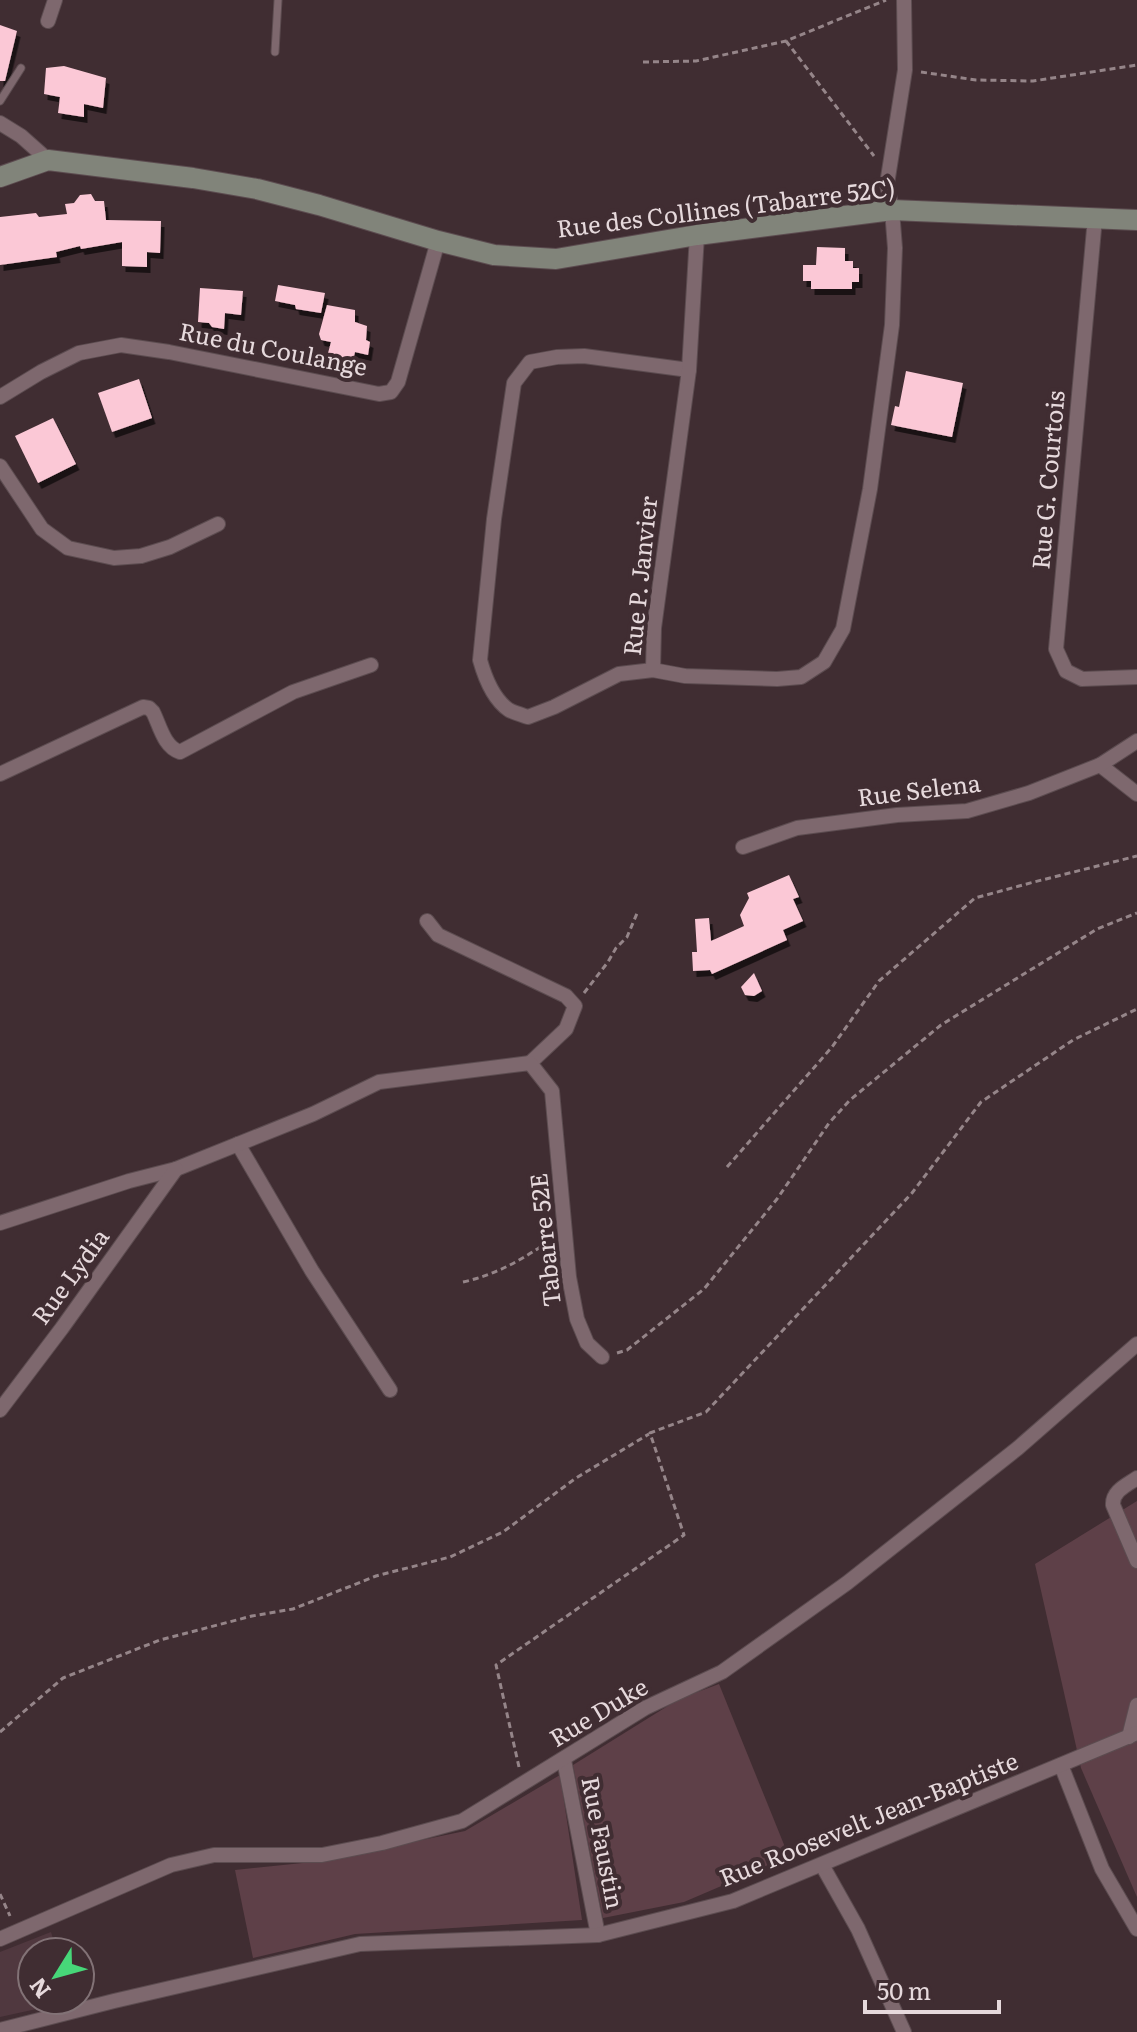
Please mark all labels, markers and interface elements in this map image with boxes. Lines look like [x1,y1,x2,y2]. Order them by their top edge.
street label: Rue des Collines (Tabarre 52C) [554,168,897,245]
street label: Rue du Coulange [176,312,371,383]
street label: Rue G. Courtois [1021,389,1072,571]
street label: Rue P. Janvier [613,494,664,657]
street label: Rue Selena [855,764,982,813]
street label: Tabarre 52E [519,1171,568,1309]
street label: Rue Lydia [22,1220,116,1331]
street label: Rue Duke [542,1668,654,1754]
street label: Rue Roosevelt Jean-Baptiste [713,1742,1023,1894]
street label: Rue Faustin [574,1773,634,1912]
north arrow [16,1936,96,2016]
scale bar [865,1964,999,2014]
text: N [20,1972,58,2006]
text: 50 m [877,1972,931,2007]

